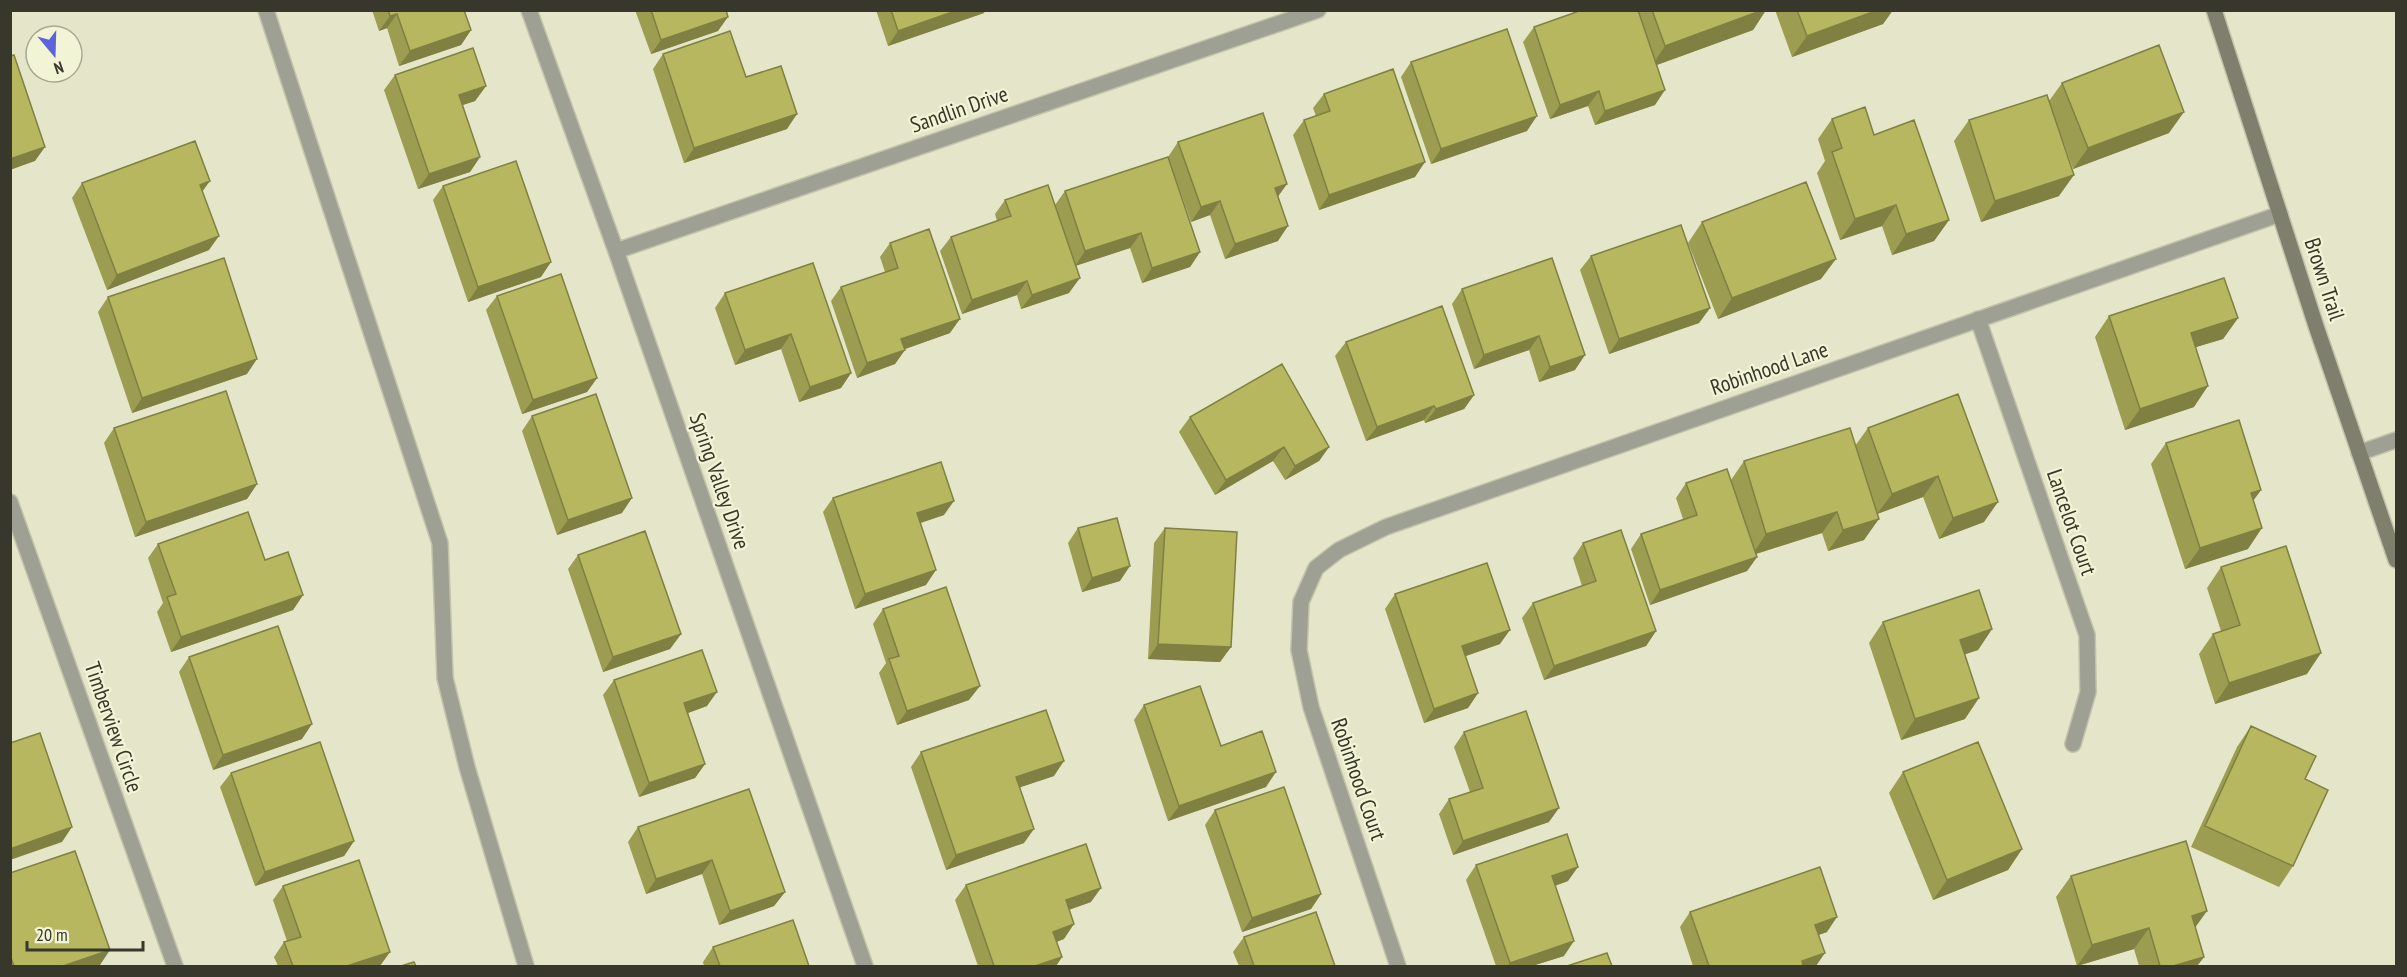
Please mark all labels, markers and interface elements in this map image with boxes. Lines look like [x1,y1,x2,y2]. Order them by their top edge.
north arrow [24,24,84,84]
text: N [52,57,66,79]
street label: Sandlin Drive [906,79,1012,139]
street label: Brown Trail [2299,234,2352,325]
street label: Robinhood Lane [1707,335,1831,401]
street label: Spring Valley Drive [684,409,756,553]
street label: Lancelot Court [2041,465,2103,579]
street label: Timberview Circle [79,658,149,796]
street label: Robinhood Court [1325,714,1393,844]
scale bar [27,914,142,952]
text: 20 m [36,923,68,946]

